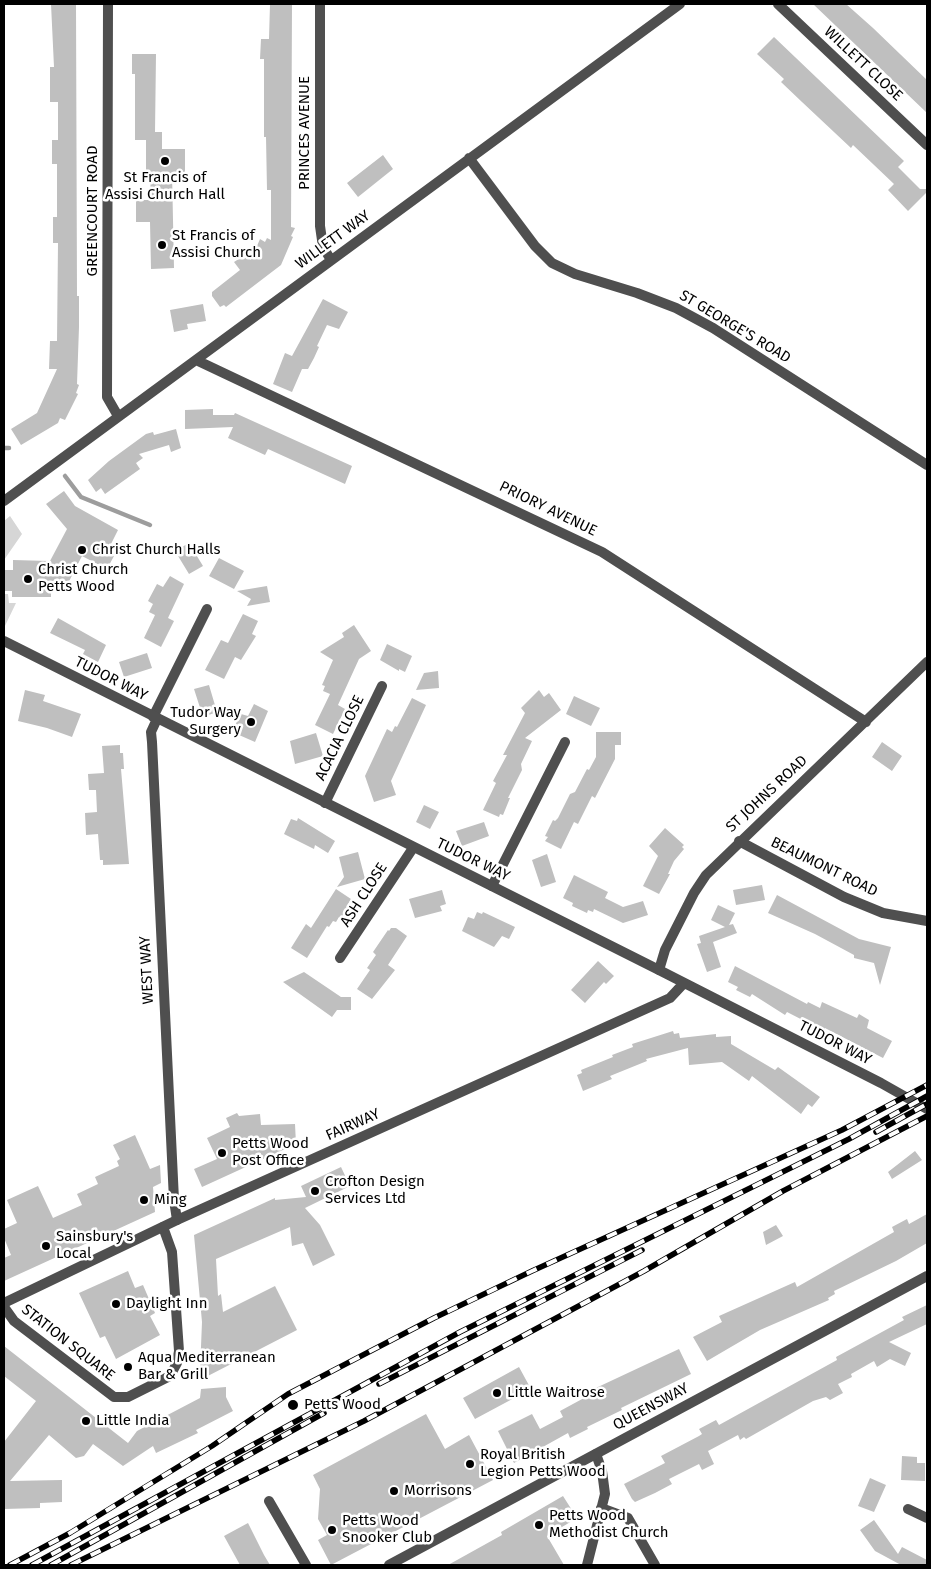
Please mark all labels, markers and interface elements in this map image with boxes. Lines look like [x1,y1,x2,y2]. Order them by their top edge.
street label: WILLETT CLOSE [820,23,906,105]
street label: PRINCES AVENUE [296,76,314,190]
street label: GREENCOURT ROAD [84,145,102,277]
marker: St Francis of Assisi Church Hall [159,155,171,167]
place label: St Francis of Assisi Church Hall [105,169,225,204]
street label: WILLETT WAY [292,207,374,273]
place label: St Francis of Assisi Church [172,227,261,262]
marker: St Francis of Assisi Church [156,239,168,251]
street label: ST GEORGE'S ROAD [676,287,794,367]
street label: PRIORY AVENUE [496,478,600,540]
place label: Christ Church Halls [92,541,221,559]
marker: Christ Church Halls [76,544,88,556]
place label: Christ Church Petts Wood [38,561,129,596]
marker: Christ Church Petts Wood [22,573,34,585]
street label: TUDOR WAY [72,653,150,705]
street label: ACACIA CLOSE [312,693,368,783]
place label: Tudor Way Surgery [170,704,241,739]
marker: Tudor Way Surgery [245,716,257,728]
street label: ST JOHNS ROAD [723,752,811,836]
street label: BEAUMONT ROAD [768,833,880,901]
street label: TUDOR WAY [433,835,513,885]
street label: ASH CLOSE [337,860,391,930]
street label: WEST WAY [136,935,158,1005]
street label: TUDOR WAY [796,1017,874,1069]
street label: FAIRWAY [323,1105,383,1145]
place label: Petts Wood Post Office [232,1135,309,1170]
marker: Petts Wood Post Office [216,1147,228,1159]
place label: Crofton Design Services Ltd [325,1173,425,1208]
marker: Crofton Design Services Ltd [309,1185,321,1197]
place label: Ming [154,1191,186,1209]
marker: Ming [138,1194,150,1206]
place label: Sainsbury's Local [56,1228,133,1263]
marker: Sainsbury's Local [40,1240,52,1252]
place label: Daylight Inn [126,1295,207,1313]
marker: Daylight Inn [110,1298,122,1310]
street label: STATION SQUARE [18,1301,118,1385]
place label: Aqua Mediterranean Bar & Grill [138,1349,276,1384]
marker: Aqua Mediterranean Bar & Grill [122,1361,134,1373]
street label: QUEENSWAY [610,1380,692,1434]
place label: Little Waitrose [507,1384,605,1402]
marker: Little Waitrose [491,1387,503,1399]
place label: Petts Wood [304,1396,381,1414]
marker: Petts Wood [286,1398,300,1412]
place label: Little India [96,1412,169,1430]
marker: Little India [80,1415,92,1427]
place label: Royal British Legion Petts Wood [480,1446,606,1481]
marker: Royal British Legion Petts Wood [464,1458,476,1470]
place label: Morrisons [404,1482,472,1500]
marker: Morrisons [388,1485,400,1497]
place label: Petts Wood Methodist Church [549,1507,668,1542]
place label: Petts Wood Snooker Club [342,1512,432,1547]
marker: Petts Wood Methodist Church [533,1519,545,1531]
marker: Petts Wood Snooker Club [326,1524,338,1536]

